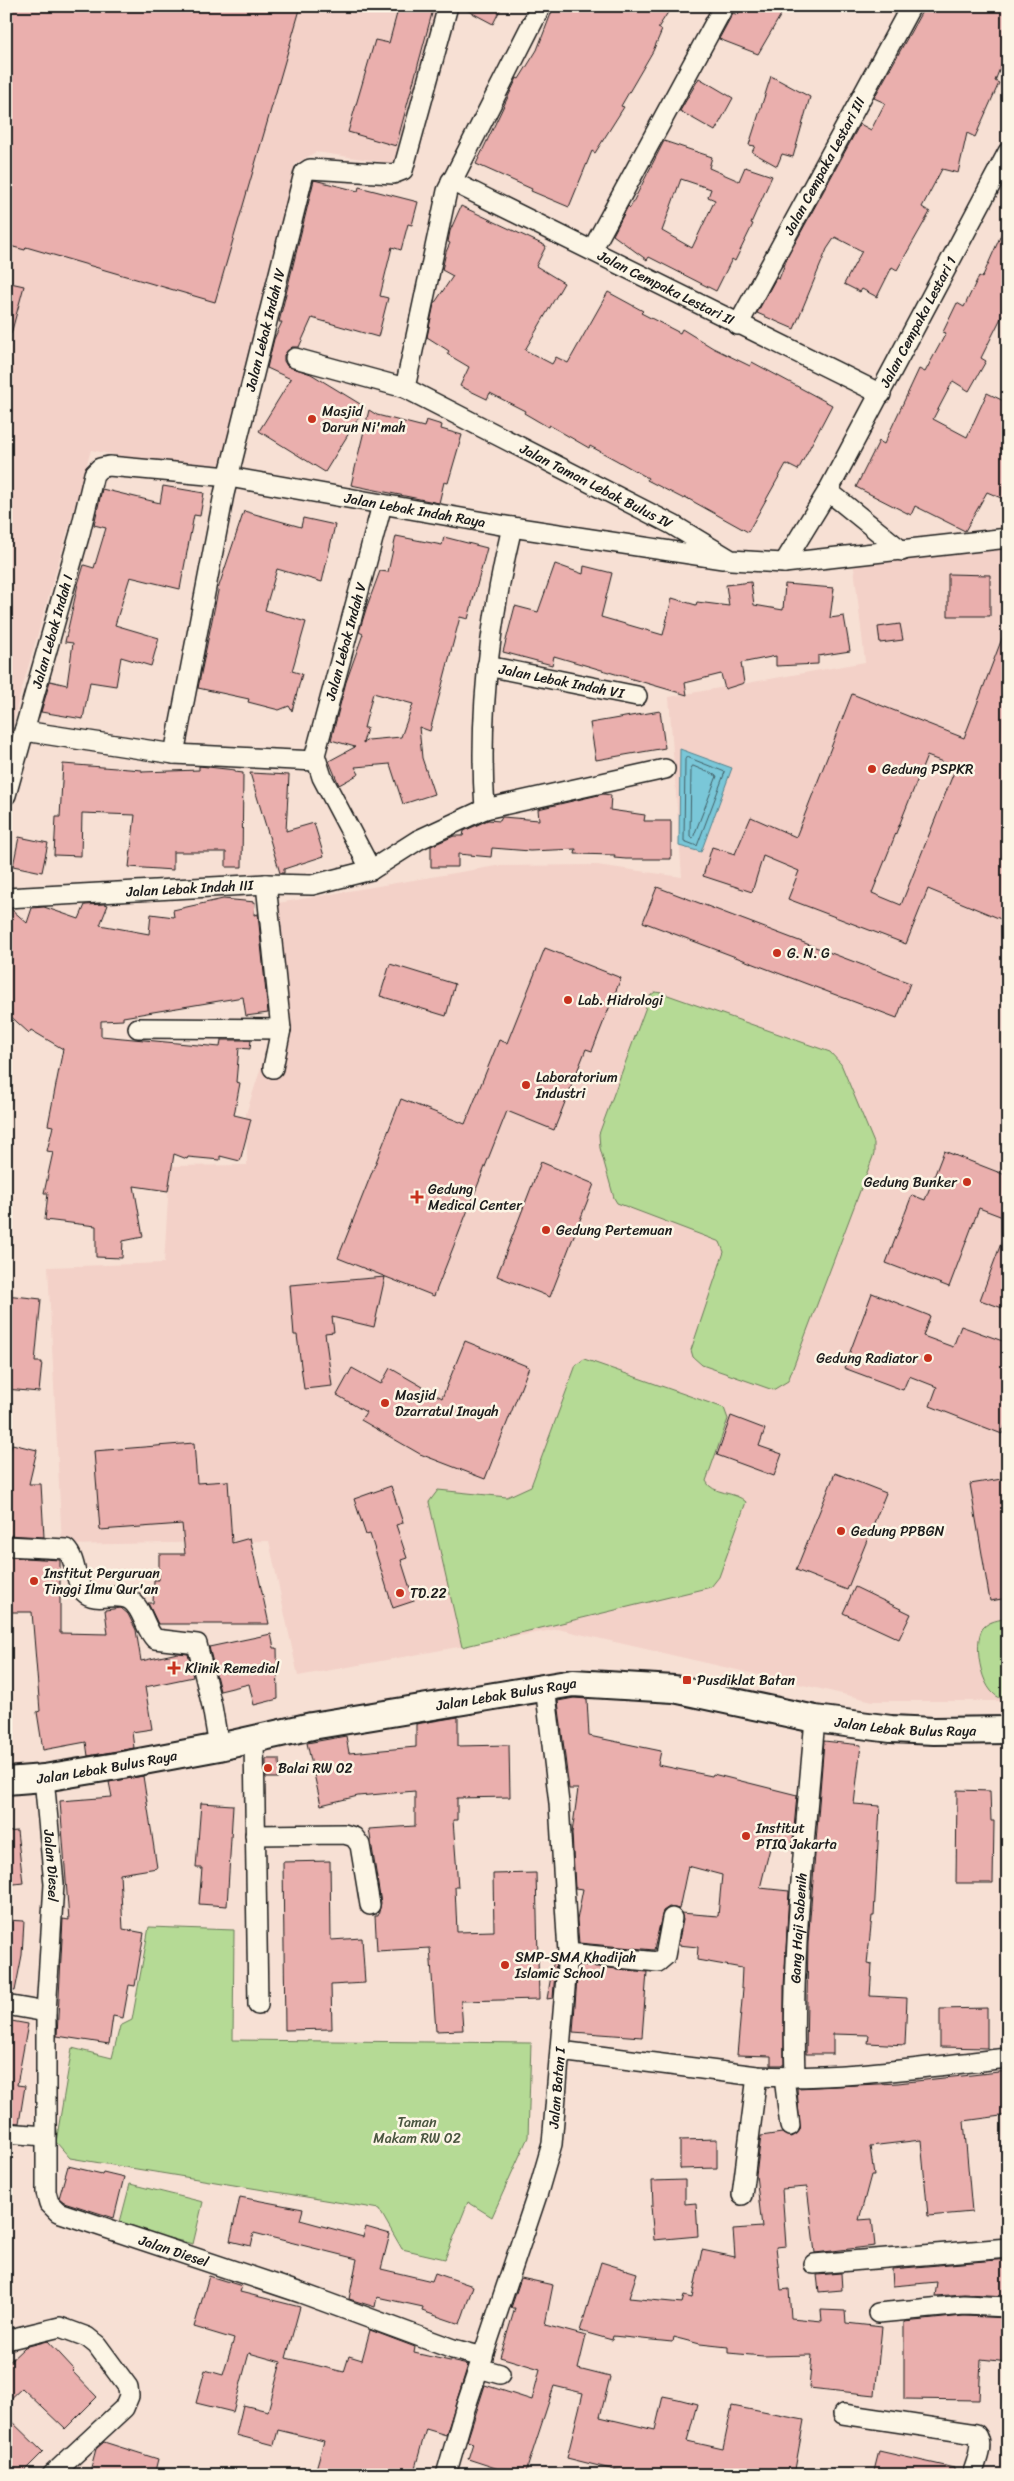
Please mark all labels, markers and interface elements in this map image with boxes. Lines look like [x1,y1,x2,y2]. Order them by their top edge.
street label: Jalan Cempaka Lestari III [777,92,873,241]
street label: Jalan Cempaka Lestari II [592,243,739,333]
street label: Jalan Cempaka Lestari 1 [873,252,964,393]
street label: Jalan Lebak Indah IV [238,265,293,395]
place label: Masjid Darun Ni'mah [322,399,406,440]
marker: Masjid Darun Ni'mah [306,413,318,425]
street label: Jalan Taman Lebak Bulus IV [514,436,678,536]
street label: Jalan Lebak Indah Raya [341,485,488,535]
street label: Jalan Lebak Indah I [24,571,81,692]
street label: Jalan Lebak Indah V [318,579,374,704]
street label: Jalan Lebak Indah VI [496,656,628,706]
place label: Gedung PSPKR [882,757,974,782]
marker: Gedung PSPKR [866,763,878,775]
street label: Jalan Lebak Indah III [125,873,255,905]
place label: G. N. G [787,941,830,966]
marker: G. N. G [771,947,783,959]
place label: Lab. Hidrologi [578,988,664,1013]
marker: Lab. Hidrologi [562,994,574,1006]
place label: Laboratorium Industri [535,1065,618,1106]
marker: Laboratorium Industri [520,1079,532,1091]
place label: Gedung Bunker [864,1170,958,1195]
marker: Gedung Bunker [961,1176,973,1188]
place label: Gedung Medical Center [428,1177,523,1218]
marker: Gedung Medical Center [410,1190,424,1204]
place label: Gedung Pertemuan [556,1218,673,1243]
marker: Gedung Pertemuan [540,1224,552,1236]
place label: Gedung Radiator [816,1346,919,1371]
marker: Gedung Radiator [922,1352,934,1364]
place label: Masjid Dzarratul Inayah [395,1383,499,1424]
marker: Masjid Dzarratul Inayah [379,1397,391,1409]
place label: Gedung PPBGN [851,1519,944,1544]
marker: Gedung PPBGN [835,1525,847,1537]
place label: Institut Perguruan Tinggi Ilmu Qur'an [43,1561,160,1602]
marker: Institut Perguruan Tinggi Ilmu Qur'an [28,1575,40,1587]
place label: TD.22 [410,1581,447,1606]
marker: TD.22 [394,1587,406,1599]
place label: Klinik Remedial [185,1656,280,1681]
marker: Klinik Remedial [167,1661,181,1675]
place label: Pusdiklat Batan [697,1668,795,1693]
street label: Jalan Lebak Bulus Raya [433,1670,579,1719]
marker: Pusdiklat Batan [681,1674,693,1686]
street label: Jalan Lebak Bulus Raya [832,1710,977,1744]
street label: Jalan Lebak Bulus Raya [35,1743,180,1792]
place label: Balai RW 02 [278,1756,353,1781]
marker: Balai RW 02 [262,1762,274,1774]
place label: Institut PTIQ Jakarta [755,1816,837,1857]
street label: Jalan Diesel [36,1828,66,1903]
marker: Institut PTIQ Jakarta [740,1830,752,1842]
street label: Gang Haji Sabenih [783,1872,815,1984]
place label: SMP-SMA Khadijah Islamic School [514,1945,636,1986]
marker: SMP-SMA Khadijah Islamic School [499,1959,511,1971]
street label: Jalan Batan I [541,2045,573,2130]
park label: Taman Makam RW 02 [373,2110,461,2151]
street label: Jalan Diesel [135,2228,213,2275]

